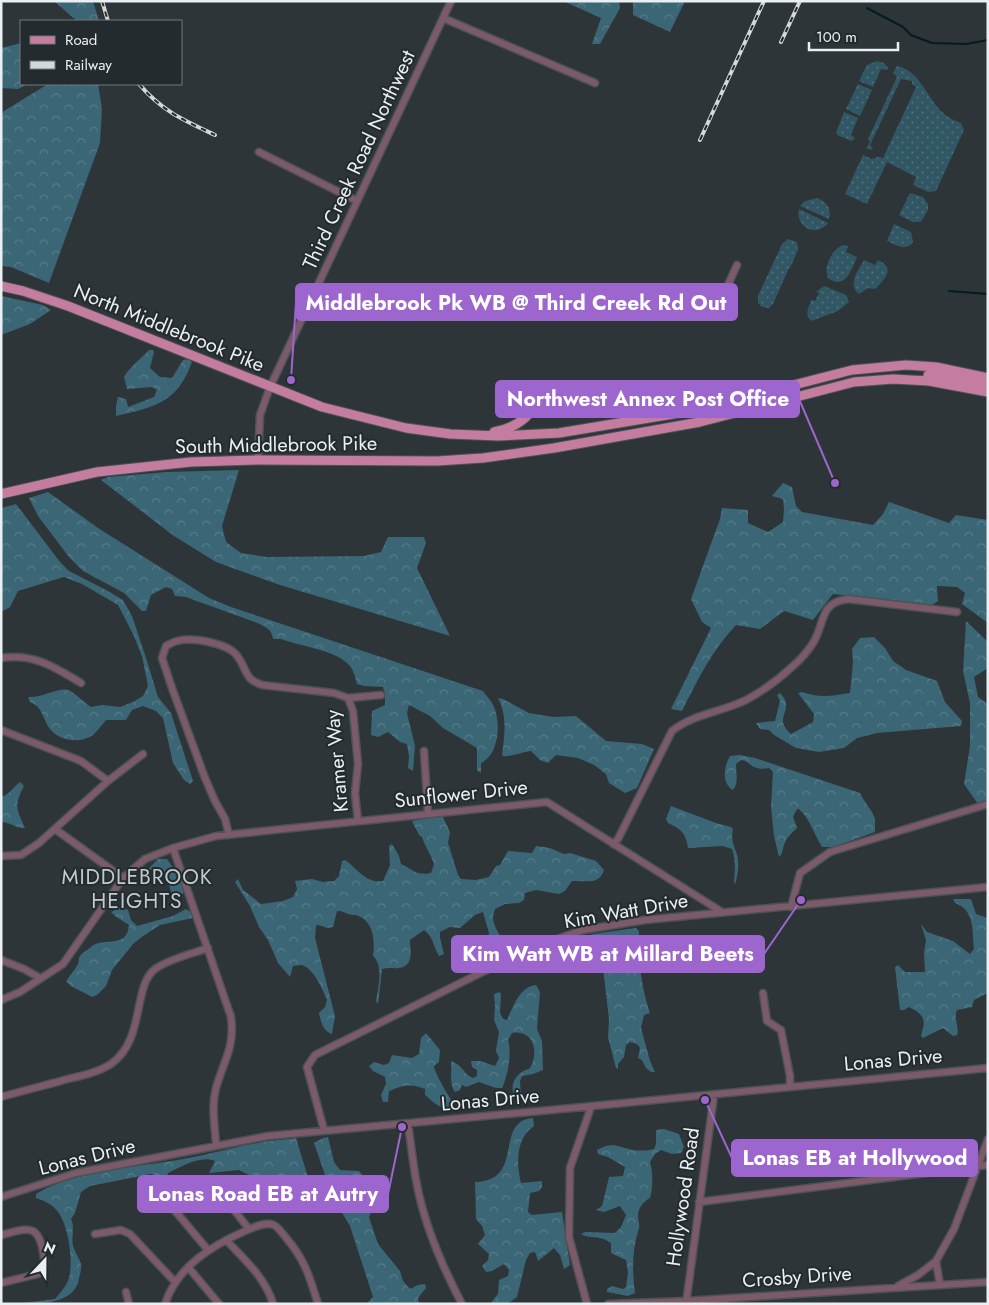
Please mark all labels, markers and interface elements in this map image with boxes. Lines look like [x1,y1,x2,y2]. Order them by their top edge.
legend [20,20,182,85]
scale bar [809,20,898,52]
text: 100 m [816,26,857,48]
text: Road [65,29,97,51]
street label: Third Creek Road Northwest [295,45,423,274]
text: Railway [65,54,112,76]
street label: North Middlebrook Pike [69,276,269,380]
callout: Middlebrook Pk WB @ Third Creek Rd Out [296,284,737,320]
text: Middlebrook Pk WB @ Third Creek Rd Out [306,288,727,318]
callout: Northwest Annex Post Office [496,381,799,417]
text: Northwest Annex Post Office [507,384,789,414]
street label: South Middlebrook Pike [175,429,377,461]
street label: Kramer Way [318,708,356,813]
street label: Sunflower Drive [393,773,529,815]
district label: MIDDLEBROOK HEIGHTS [61,862,213,916]
street label: Kim Watt Drive [562,886,690,936]
callout: Kim Watt WB at Millard Beets [452,936,764,972]
text: Kim Watt WB at Millard Beets [462,939,754,969]
street label: Lonas Drive [843,1041,943,1079]
street label: Lonas Drive [440,1081,540,1119]
street label: Hollywood Road [659,1126,707,1268]
street label: Lonas Drive [36,1131,138,1183]
callout: Lonas EB at Hollywood [732,1140,977,1176]
text: Lonas EB at Hollywood [742,1143,968,1173]
callout: Lonas Road EB at Autry [138,1176,388,1212]
text: Lonas Road EB at Autry [148,1179,379,1209]
north arrow [20,1235,70,1285]
text: N [41,1237,59,1259]
street label: Crosby Drive [741,1259,853,1295]

